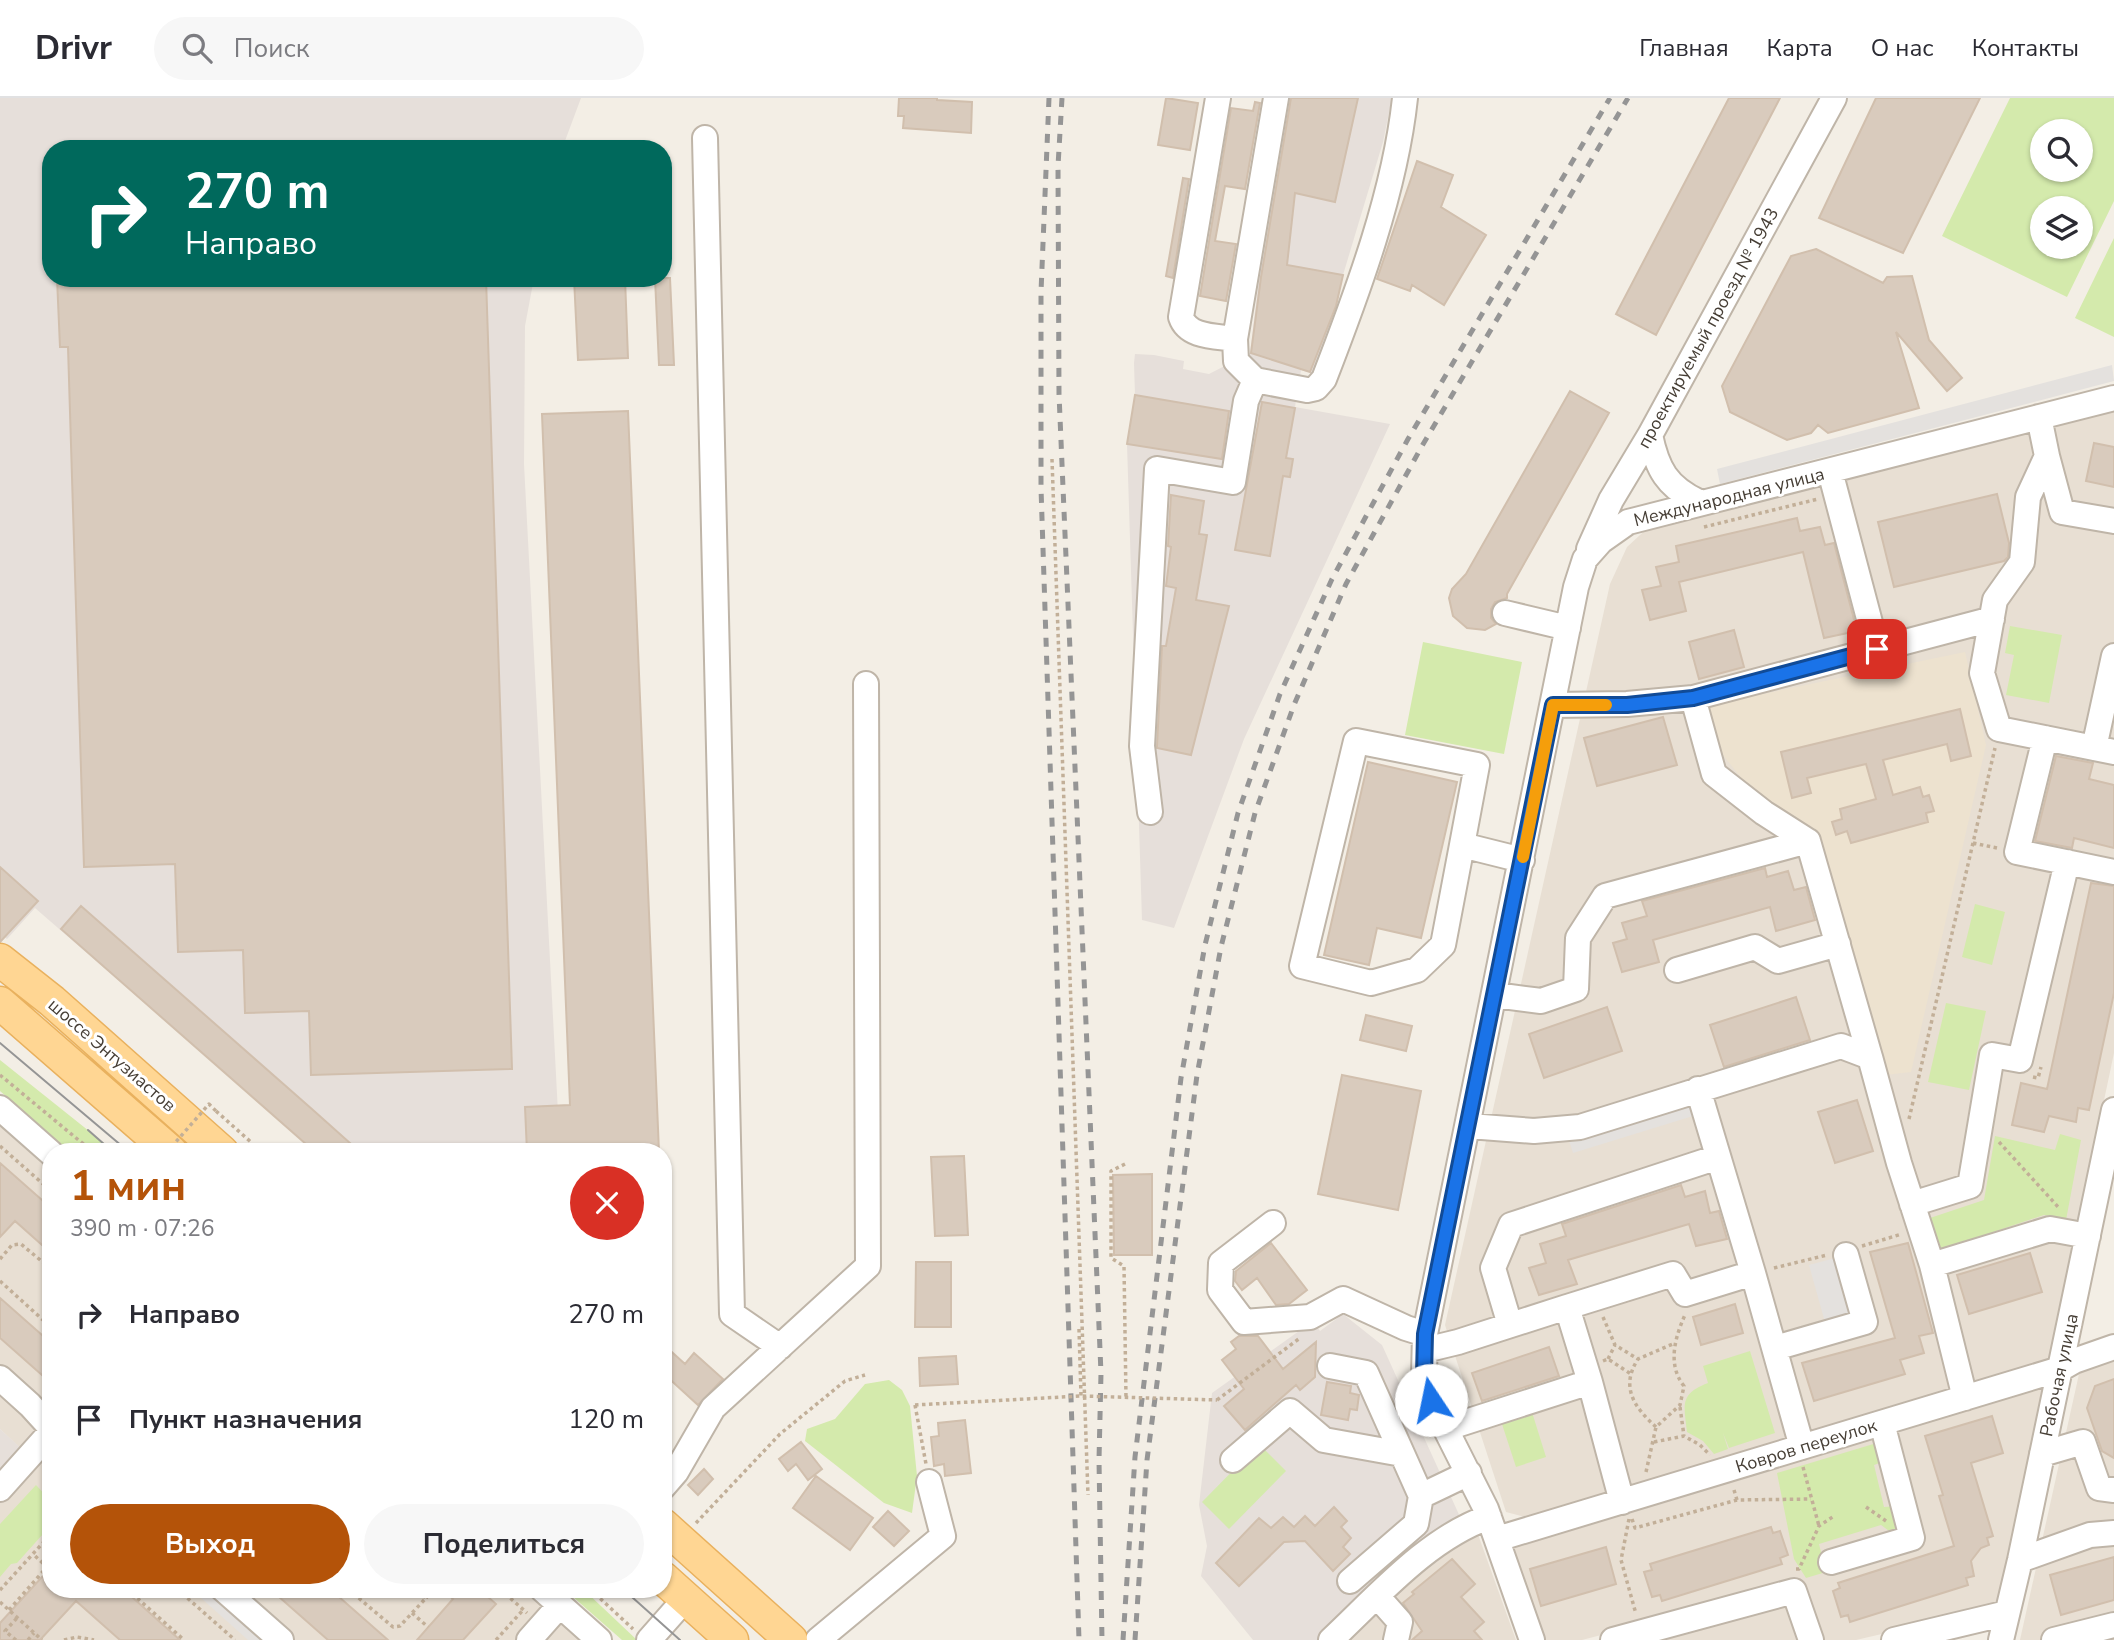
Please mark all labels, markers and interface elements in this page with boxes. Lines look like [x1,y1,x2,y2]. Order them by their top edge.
search box [154,17,644,80]
text: Drivr [35,26,112,71]
icon: search [178,29,216,67]
text: Поиск [234,31,309,66]
text: Главная [1639,32,1729,64]
text: Карта [1767,32,1833,64]
text: О нас [1871,32,1934,64]
text: Контакты [1972,32,2079,64]
map controls [2030,119,2093,259]
button: search [2030,119,2093,182]
text: 270 m [185,158,329,225]
icon: right [70,168,161,259]
button: layers [2030,196,2093,259]
street label: проектируемый проезд № 1943 [1632,203,1784,453]
text: Направо [185,222,317,265]
street label: Международная улица [1631,462,1827,532]
pin [1847,619,1907,679]
icon: arrive [1858,630,1896,668]
street label: шоссе Энтузиастов [43,993,181,1117]
text: 1 мин [70,1158,186,1215]
button: close [570,1166,644,1240]
text: 390 m · 07:26 [70,1213,215,1244]
icon: right [70,1296,108,1334]
text: Направо [129,1297,240,1332]
text: 270 m [568,1297,644,1332]
street label: Рабочая улица [2034,1311,2084,1439]
position arrow [1394,1363,1468,1437]
icon: arrive [70,1401,108,1439]
text: Пункт назначения [129,1402,362,1437]
text: 120 m [568,1402,644,1437]
street label: Ковров переулок [1733,1413,1880,1479]
button: Выход [70,1504,350,1584]
button: Поделиться [364,1504,644,1584]

